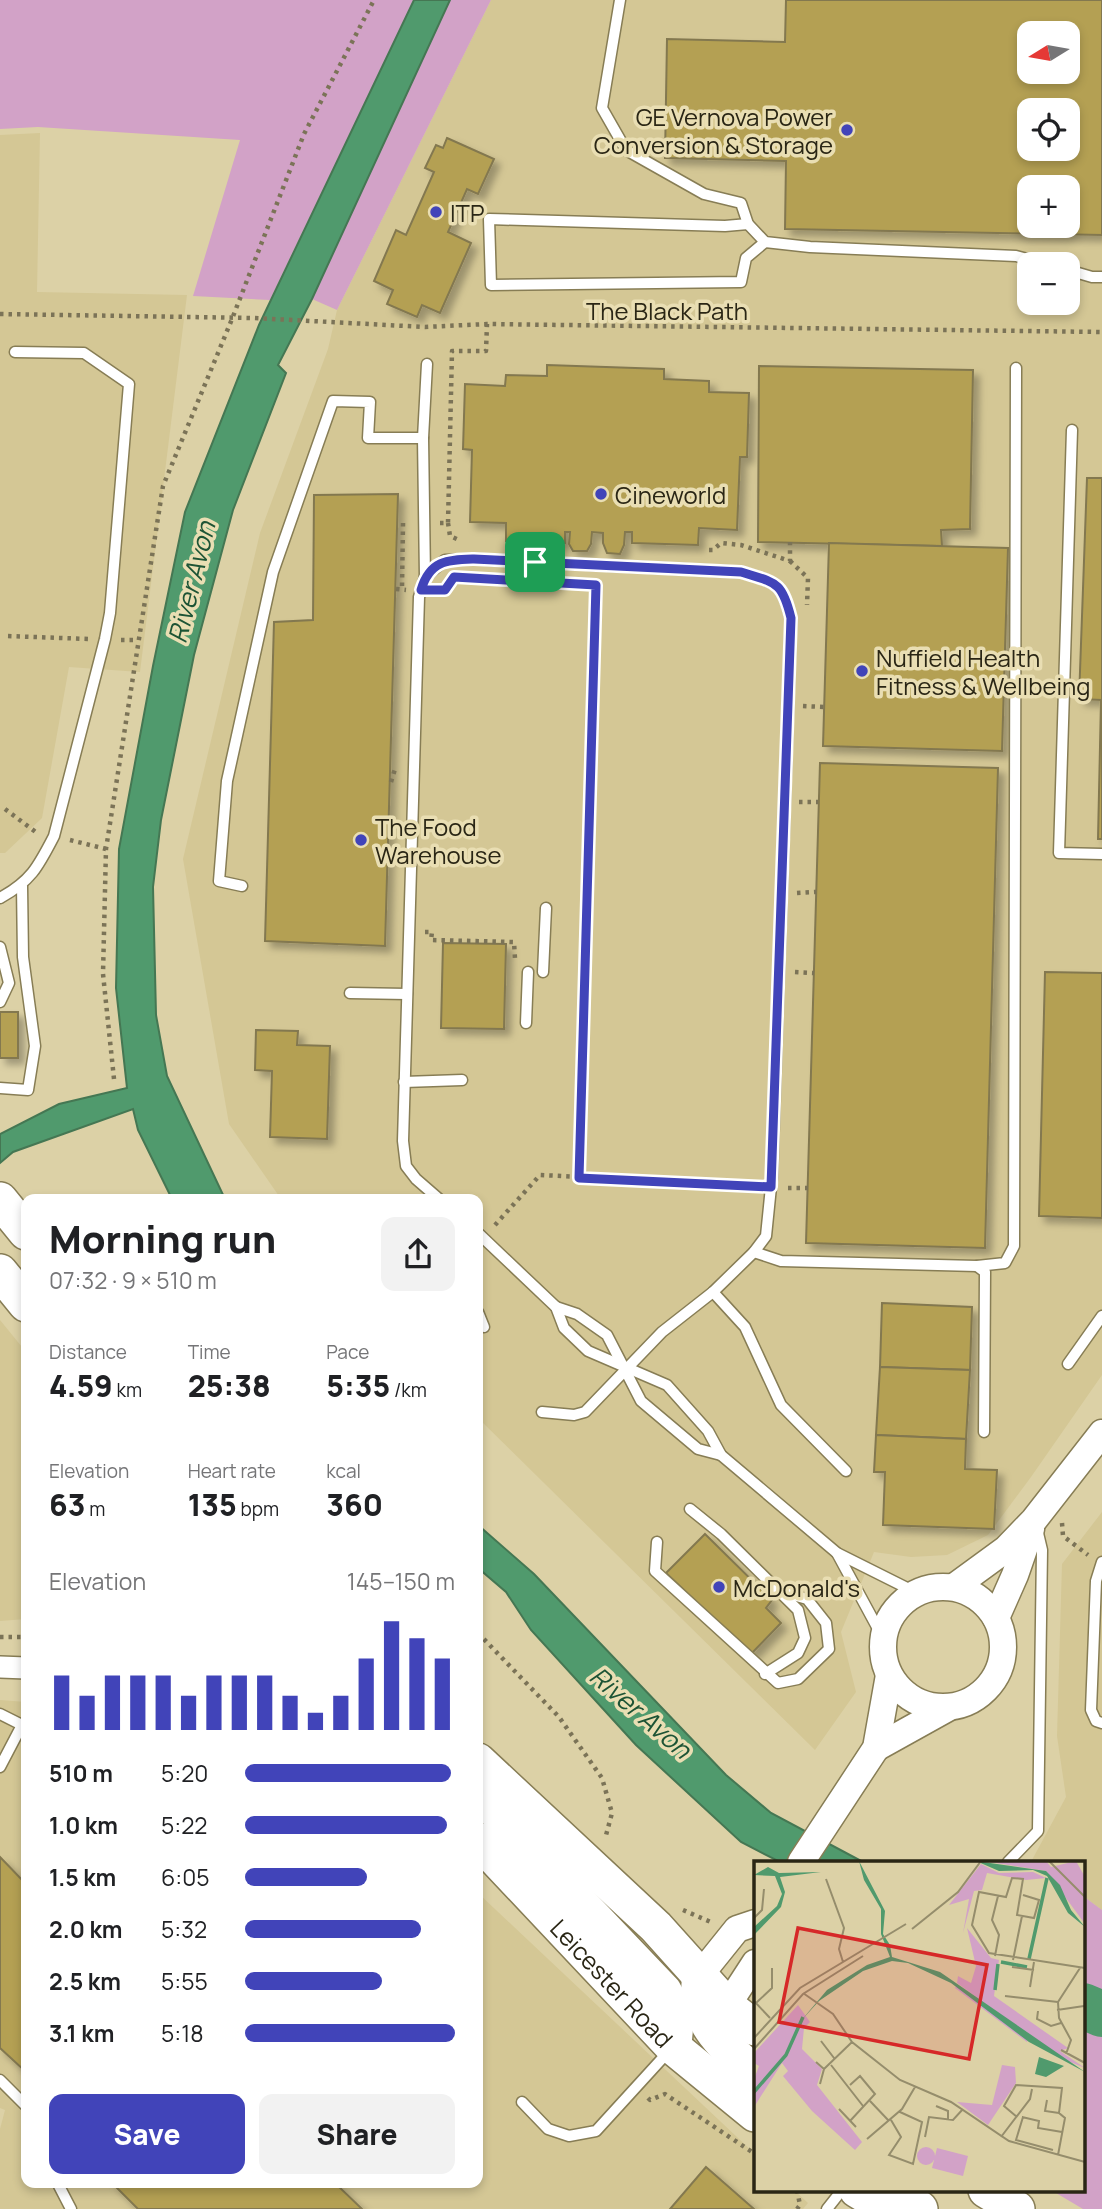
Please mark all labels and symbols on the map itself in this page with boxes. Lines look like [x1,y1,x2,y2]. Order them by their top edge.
north arrow [1017,21,1080,84]
place label: GE Vernova Power Conversion & Storage [594,100,833,161]
marker: GE Vernova Power Conversion & Storage [839,122,855,138]
place label: ITP [450,196,484,229]
marker: ITP [428,204,444,220]
street label: The Black Path [586,294,748,327]
place label: Cineworld [615,478,726,511]
marker: Cineworld [593,486,609,502]
water label: River Avon [159,516,224,646]
pin [505,532,565,592]
place label: Nuffield Health Fitness & Wellbeing [876,641,1091,702]
marker: Nuffield Health Fitness & Wellbeing [854,663,870,679]
place label: The Food Warehouse [375,810,501,871]
marker: The Food Warehouse [353,832,369,848]
place label: McDonald's [733,1571,860,1604]
marker: McDonald's [711,1579,727,1595]
water label: River Avon [582,1658,701,1767]
inset map [754,1861,1084,2192]
street label: Leicester Road [544,1911,681,2054]

